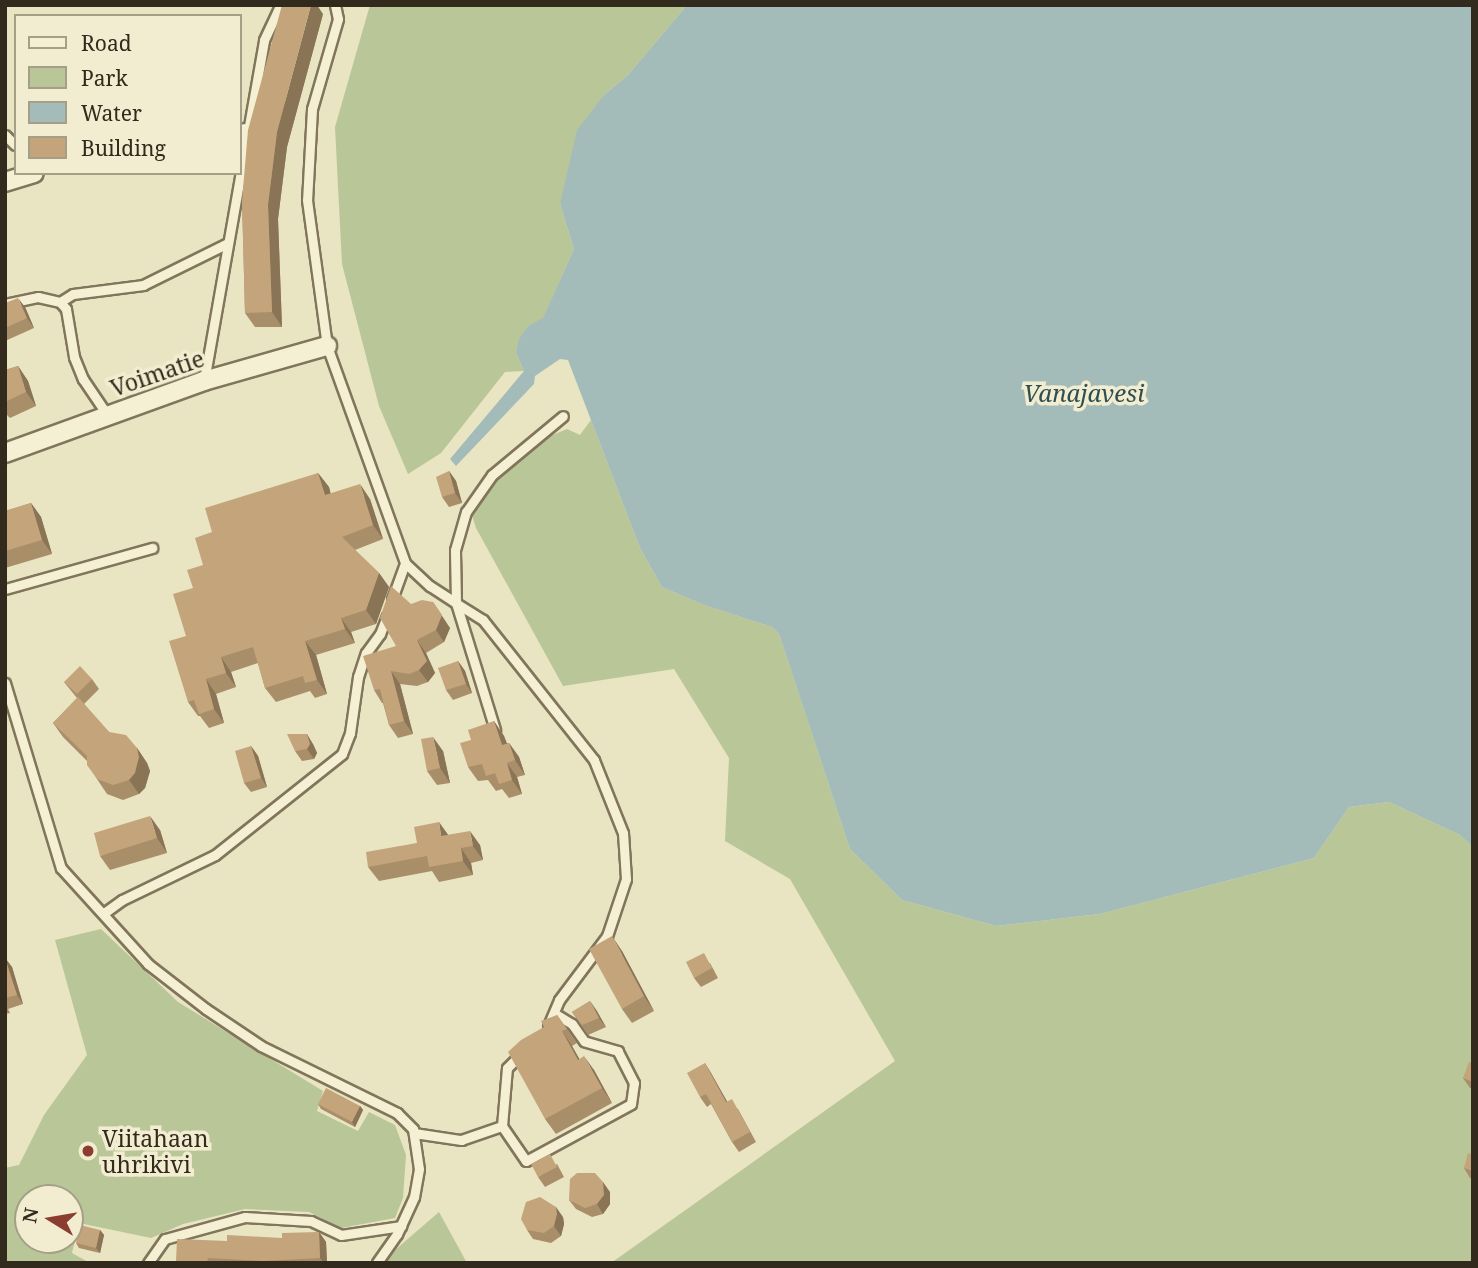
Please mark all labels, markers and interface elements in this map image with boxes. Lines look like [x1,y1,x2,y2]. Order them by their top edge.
legend [14,14,242,175]
text: Road [81,29,132,57]
text: Park [81,64,128,92]
text: Water [81,99,142,127]
text: Building [81,134,166,162]
street label: Voimatie [107,344,207,402]
water label: Vanajavesi [1024,379,1144,407]
place label: Viitahaan uhrikivi [102,1124,209,1178]
marker: Viitahaan uhrikivi [80,1143,96,1159]
north arrow [14,1184,84,1254]
text: N [16,1206,45,1225]

